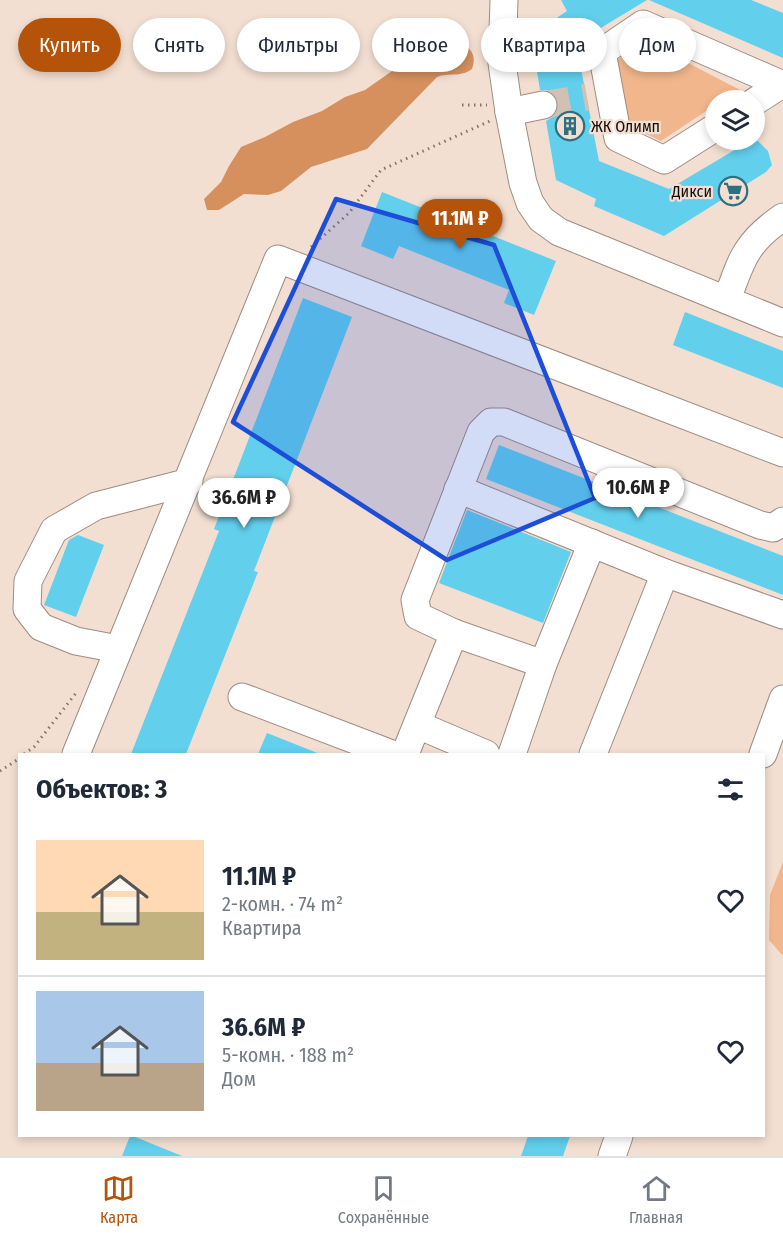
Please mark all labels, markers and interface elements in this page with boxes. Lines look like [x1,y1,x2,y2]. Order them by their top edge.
chip: Купить [18,18,121,72]
chip: Снять [133,18,225,72]
chip: Фильтры [237,18,360,72]
chip: Новое [372,18,469,72]
chip: Квартира [481,18,607,72]
chip: Дом [619,18,696,72]
map controls [705,90,765,150]
button: layers [705,90,765,150]
building icon: ЖК Олимп [554,110,586,142]
place label: ЖК Олимп [591,117,660,136]
supermarket icon: Дикси [717,175,749,207]
place label: Дикси [671,182,712,201]
pin: 11.1M ₽ [405,199,515,250]
text: 11.1M ₽ [432,206,488,230]
pin: 10.6M ₽ [583,468,693,519]
text: 10.6M ₽ [606,475,670,499]
pin: 36.6M ₽ [189,478,299,529]
text: 36.6M ₽ [212,485,276,509]
icon: filters [714,773,747,806]
text: Объектов: 3 [36,774,167,805]
text: 11.1M ₽ [222,861,296,892]
icon: home [84,864,156,936]
icon: heart [714,884,747,917]
text: 2-комн. · 74 m² [222,892,343,916]
text: Квартира [222,916,302,940]
text: 36.6M ₽ [222,1012,305,1043]
icon: home [84,1015,156,1087]
icon: heart [714,1035,747,1068]
text: 5-комн. · 188 m² [222,1043,354,1067]
text: Дом [222,1067,256,1091]
tab: Карта [100,1172,138,1227]
tab: Сохранённые [338,1172,429,1227]
tab: Главная [629,1172,683,1227]

